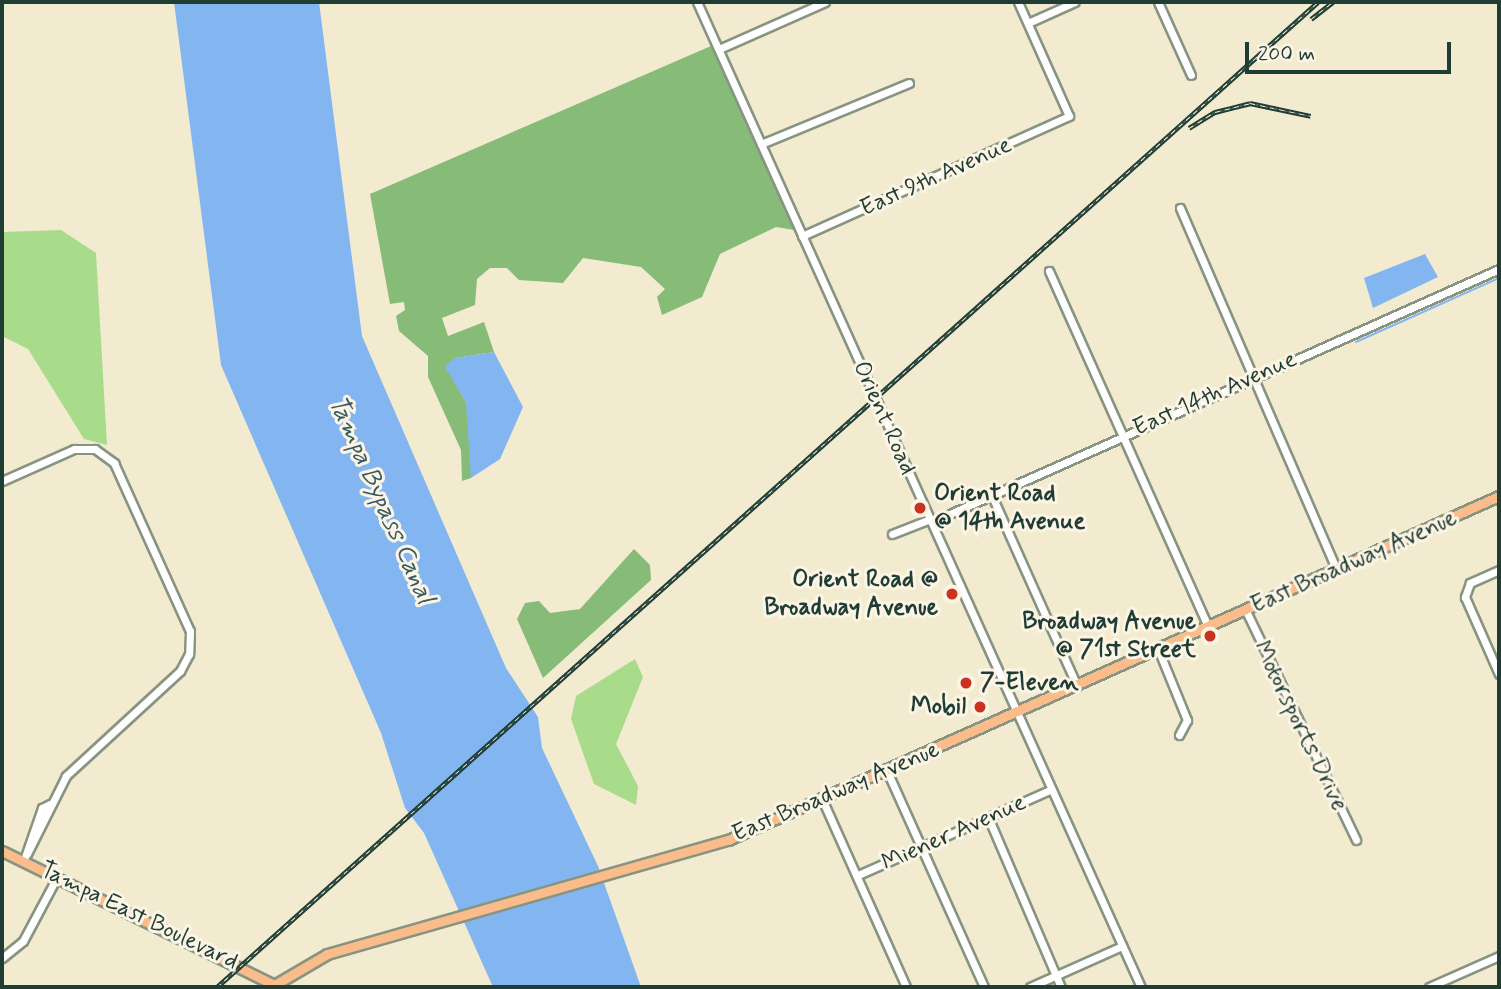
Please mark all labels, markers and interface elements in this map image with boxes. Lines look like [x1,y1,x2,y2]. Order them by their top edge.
scale bar [1249,28,1456,72]
text: 200 m [1258,40,1315,68]
street label: East 9th Avenue [856,131,1016,223]
street label: East 14th Avenue [1129,345,1301,443]
street label: Orient Road [846,357,922,479]
water label: Tampa Bypass Canal [320,390,440,610]
place label: Orient Road @ 14th Avenue [934,480,1085,536]
marker: Orient Road @ 14th Avenue [912,500,928,516]
street label: East Broadway Avenue [1245,503,1463,621]
place label: Orient Road @ Broadway Avenue [760,566,938,622]
marker: Orient Road @ Broadway Avenue [944,586,960,602]
place label: Broadway Avenue @ 71st Street [1018,608,1196,664]
marker: Broadway Avenue @ 71st Street [1202,628,1218,644]
street label: Motorsports Drive [1247,637,1353,815]
place label: 7-Eleven [980,669,1079,697]
marker: 7-Eleven [958,675,974,691]
place label: Mobil [911,693,966,721]
marker: Mobil [972,699,988,715]
street label: East Broadway Avenue [726,734,946,850]
street label: Miener Avenue [877,788,1031,878]
street label: Tampa East Boulevard [35,856,243,976]

